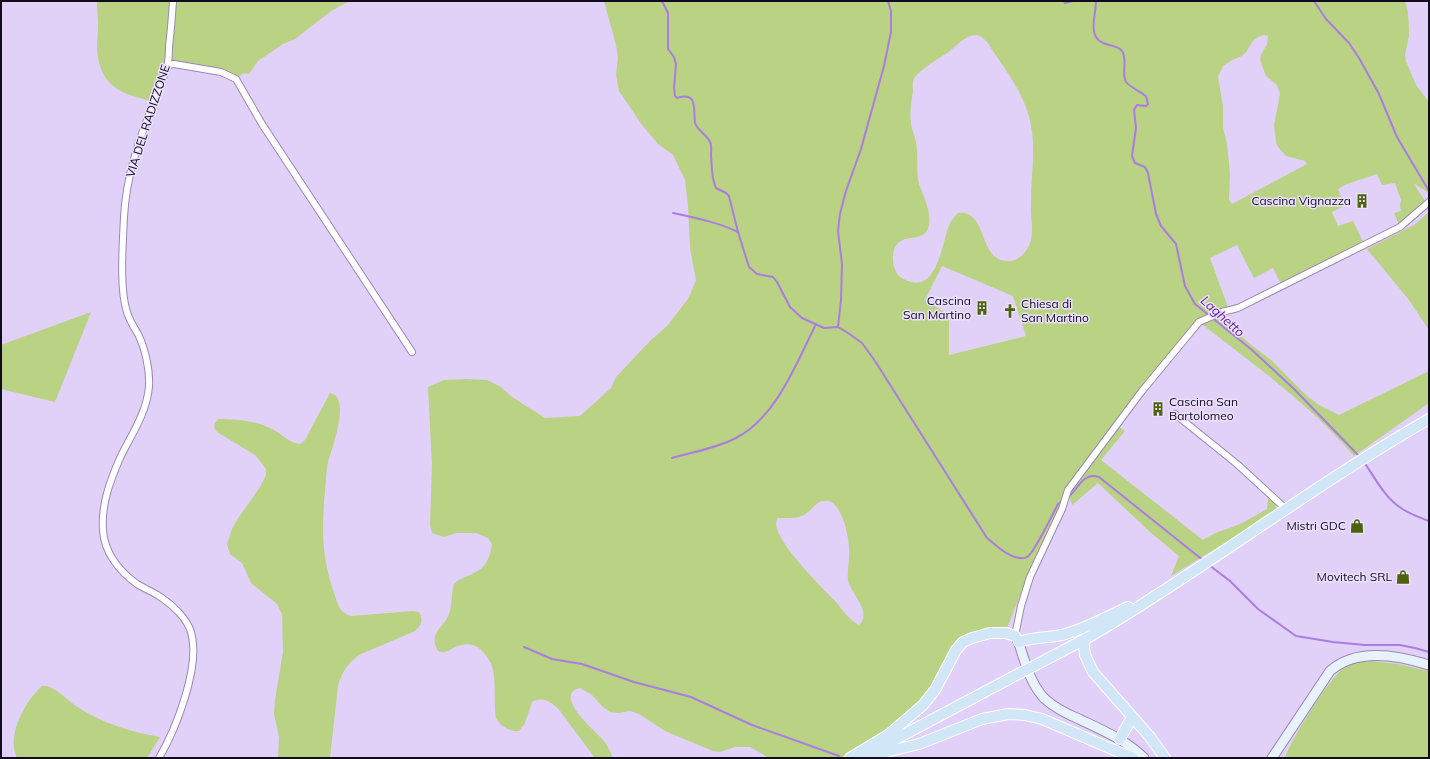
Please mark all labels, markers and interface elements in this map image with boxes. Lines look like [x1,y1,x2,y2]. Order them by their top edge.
street label: VIA DEL RADIZZONE [122,63,173,179]
place label: Cascina Vignazza [1251,193,1351,208]
building icon: Cascina Vignazza [1354,193,1370,209]
water label: Laghetto [1198,292,1248,340]
place label: Cascina San Martino [903,293,971,322]
place label: Chiesa di San Martino [1021,296,1089,325]
building icon: Cascina San Martino [974,300,990,316]
church icon: Chiesa di San Martino [1002,303,1018,319]
place label: Cascina San Bartolomeo [1169,394,1238,423]
building icon: Cascina San Bartolomeo [1150,401,1166,417]
place label: Mistri GDC [1286,518,1346,533]
shop icon: Mistri GDC [1349,518,1365,534]
place label: Movitech SRL [1317,569,1392,584]
shop icon: Movitech SRL [1395,569,1411,585]

